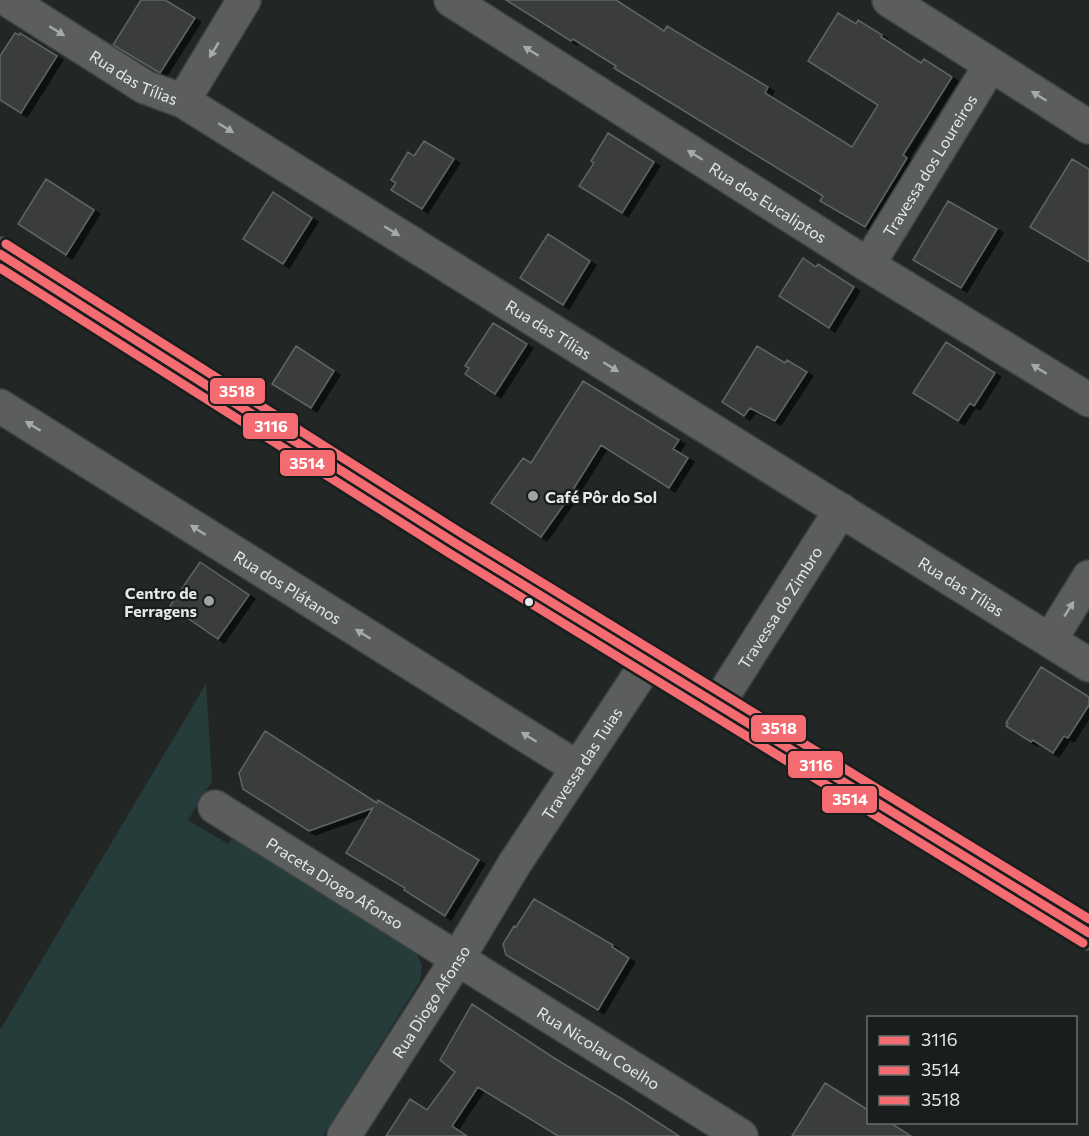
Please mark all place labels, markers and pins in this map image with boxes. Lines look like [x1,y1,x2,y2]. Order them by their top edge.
place label: Café Pôr do Sol [545,487,657,506]
marker: Café Pôr do Sol [526,489,540,503]
place label: Centro de Ferragens [124,583,197,620]
marker: Centro de Ferragens [202,594,216,608]
unlabelled marker [523,596,535,608]

